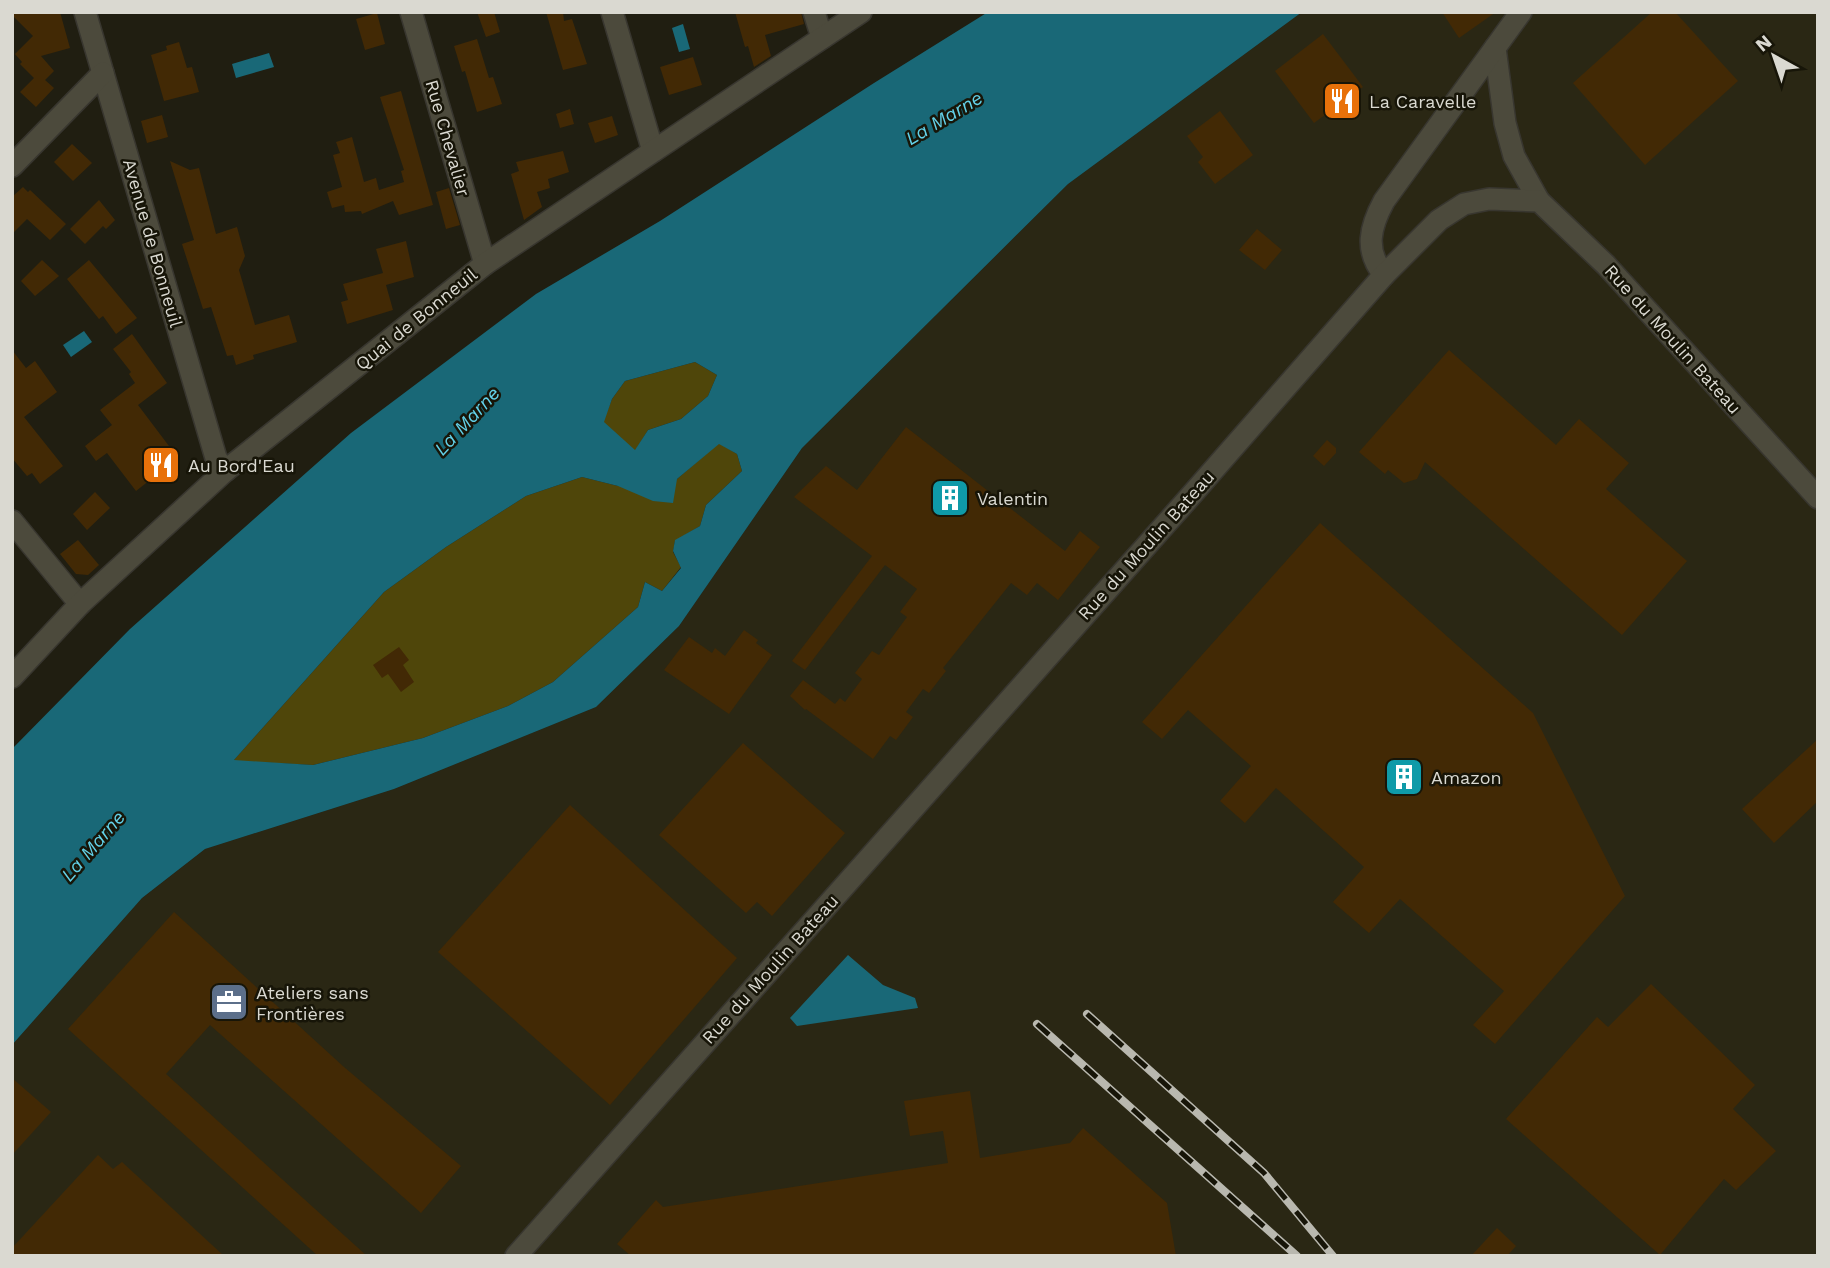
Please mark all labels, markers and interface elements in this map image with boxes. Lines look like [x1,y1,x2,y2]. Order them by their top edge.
north arrow [1739,21,1809,91]
text: N [1751,30,1776,57]
street label: Rue Chevalier [421,77,475,199]
restaurant icon: La Caravelle [1321,80,1363,122]
water label: La Marne [901,86,987,150]
place label: La Caravelle [1369,91,1476,112]
street label: Avenue de Bonneuil [119,156,187,330]
street label: Rue du Moulin Bateau [1600,260,1746,418]
street label: Quai de Bonneuil [351,263,481,374]
water label: La Marne [429,382,505,460]
restaurant icon: Au Bord'Eau [140,444,182,486]
place label: Au Bord'Eau [188,455,295,476]
street label: Rue du Moulin Bateau [1073,466,1219,624]
building icon: Valentin [929,477,971,519]
place label: Valentin [977,488,1048,509]
building icon: Amazon [1383,756,1425,798]
place label: Amazon [1431,767,1502,788]
water label: La Marne [56,806,130,886]
street label: Rue du Moulin Bateau [697,890,843,1048]
office icon: Ateliers sans Frontières [208,981,250,1023]
place label: Ateliers sans Frontières [256,982,369,1024]

